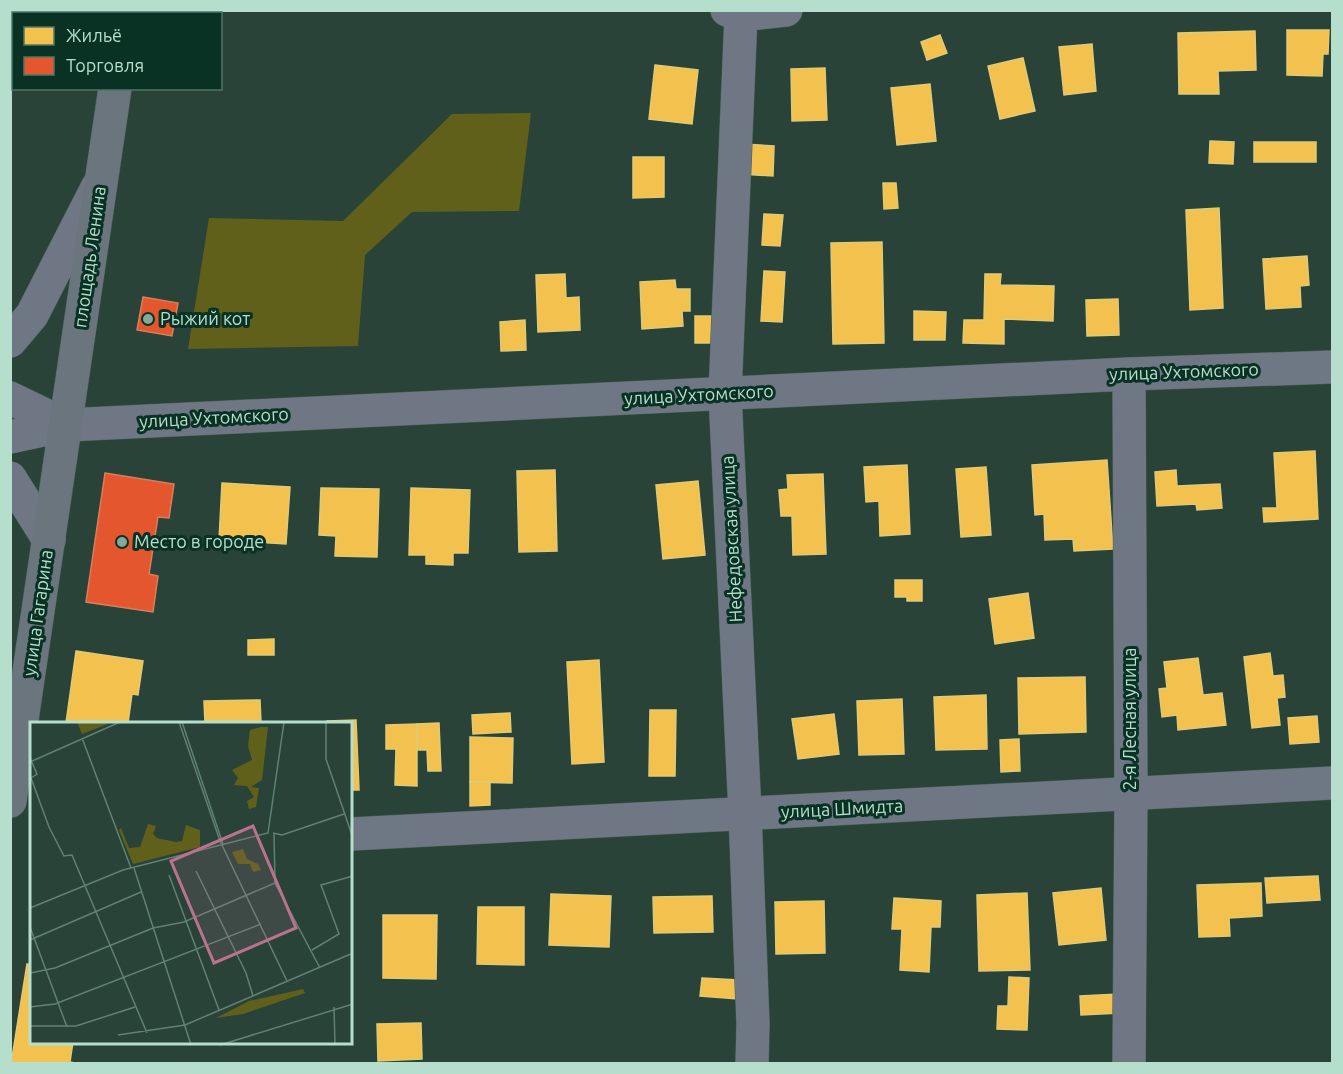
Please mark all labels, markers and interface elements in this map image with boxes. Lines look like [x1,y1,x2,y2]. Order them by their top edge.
legend [12,12,222,90]
text: Жильё [66,25,122,45]
text: Торговля [66,55,144,75]
street label: площадь Ленина [69,185,109,329]
place label: Рыжий кот [160,308,250,328]
marker: Рыжий кот [141,312,155,326]
street label: улица Ухтомского [1109,358,1259,384]
street label: улица Ухтомского [624,380,774,408]
street label: улица Ухтомского [139,403,289,431]
street label: Нефедовская улица [717,455,745,623]
place label: Место в городе [134,531,264,551]
marker: Место в городе [115,535,129,549]
street label: улица Гагарина [18,548,56,677]
street label: 2-я Лесная улица [1119,648,1139,790]
inset map [30,722,352,1044]
street label: улица Шмидта [780,795,904,821]

